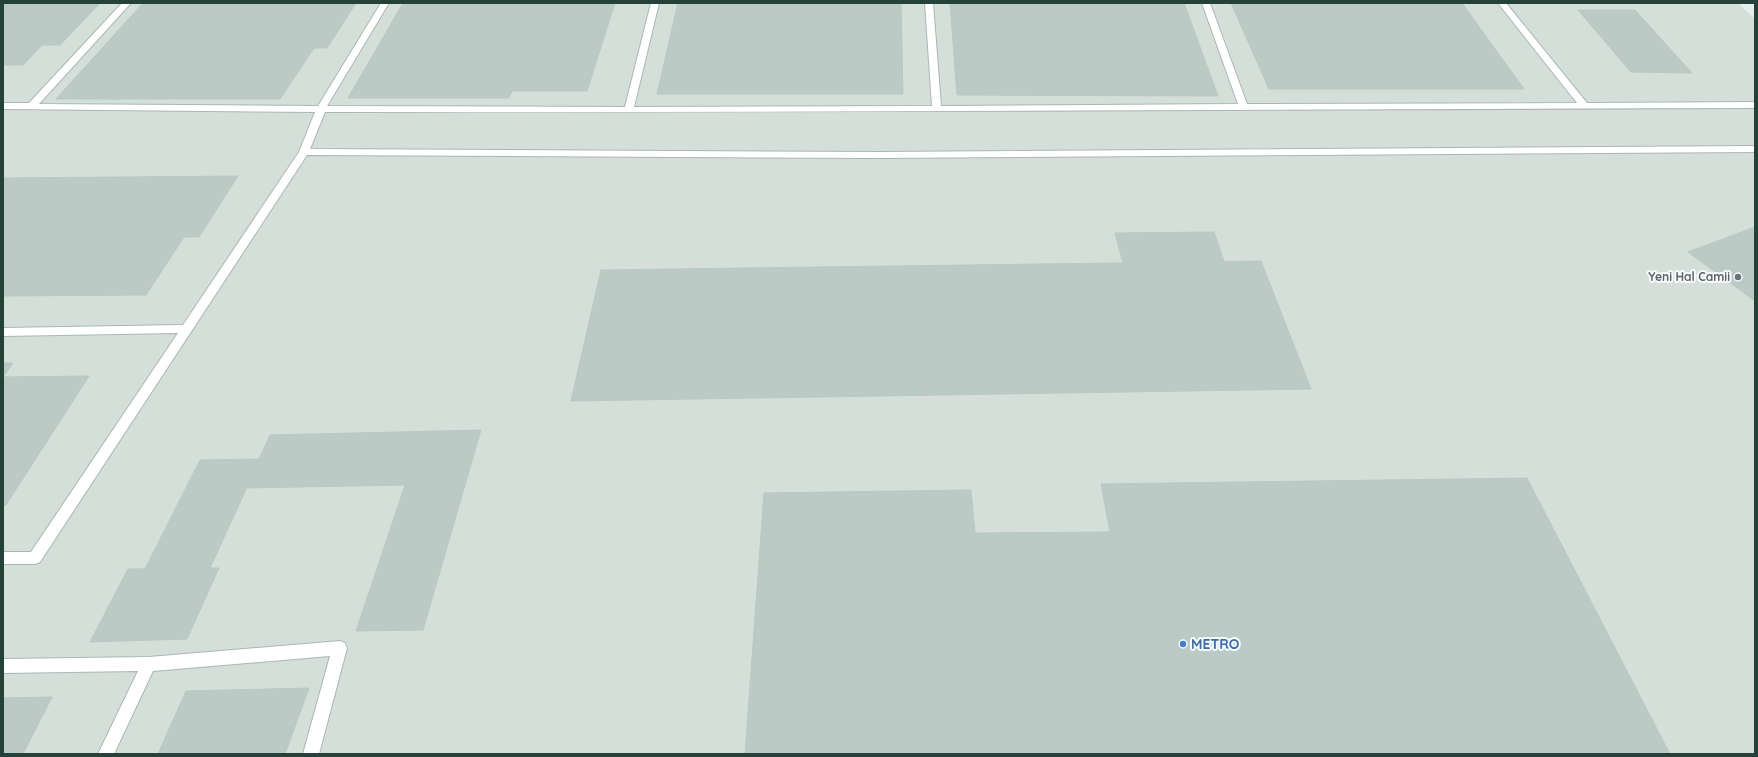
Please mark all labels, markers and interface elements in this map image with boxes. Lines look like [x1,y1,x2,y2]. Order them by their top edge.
place label: Yeni Hal Camii [1648,269,1730,284]
marker: Yeni Hal Camii [1733,272,1743,282]
place label: METRO [1191,635,1240,653]
marker: METRO [1178,639,1188,649]

